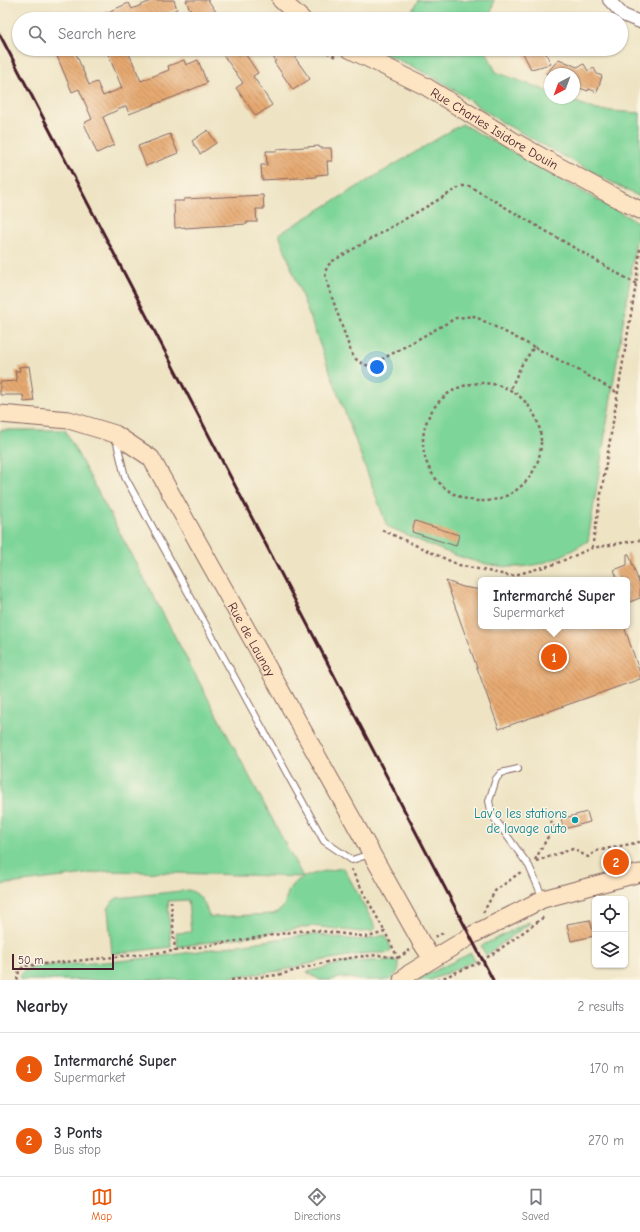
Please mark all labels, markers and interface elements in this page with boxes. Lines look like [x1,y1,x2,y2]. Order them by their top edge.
search box [12,12,628,56]
icon: search [26,23,48,45]
text: Search here [58,25,136,43]
north arrow [544,68,580,104]
street label: Rue Charles Isidore Douin [428,84,561,173]
your location [367,357,387,377]
popup [478,577,630,629]
text: Intermarché Super [493,587,615,605]
street label: Rue de Launay [225,600,278,679]
text: Supermarket [493,605,564,620]
pin: 1 [541,642,567,672]
place label: Lav'o les stations de lavage auto [474,806,567,836]
marker: Lav'o les stations de lavage auto [570,815,580,825]
pin: 2 [603,847,629,877]
map controls [592,896,628,968]
button: locate [592,896,628,932]
button: layers [592,932,628,968]
scale bar [12,952,114,971]
text: 50 m [18,954,43,967]
text: Nearby [16,997,67,1016]
text: 2 results [577,999,624,1014]
text: Intermarché Super [54,1052,176,1070]
text: 1 [26,1061,32,1076]
text: 170 m [590,1061,624,1076]
text: Supermarket [54,1070,125,1085]
text: 3 Ponts [54,1124,102,1142]
text: 2 [26,1133,32,1148]
text: 270 m [588,1133,624,1148]
text: Bus stop [54,1142,101,1157]
tab: Map [91,1186,113,1223]
tab: Directions [294,1186,341,1223]
tab: Saved [522,1186,549,1223]

